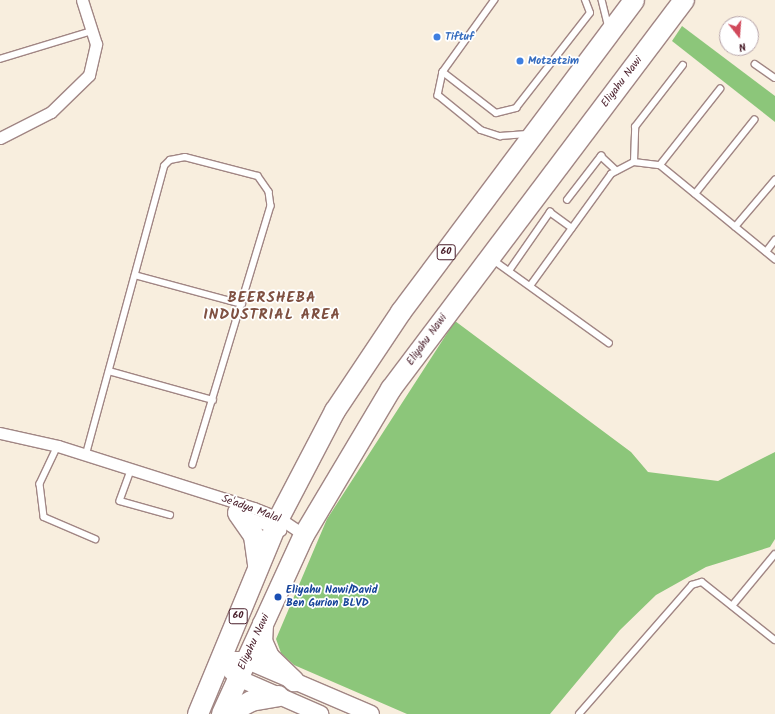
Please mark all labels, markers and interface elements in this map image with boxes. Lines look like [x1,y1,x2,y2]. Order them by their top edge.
north arrow [719,16,759,56]
place label: Tiftuf [445,30,474,44]
marker: Tiftuf [432,32,442,42]
text: N [736,37,748,56]
place label: Motzetzim [528,54,579,68]
street label: Eliyahu Nawi [599,54,645,110]
marker: Motzetzim [515,56,525,66]
road number: 60 [436,244,456,260]
district label: BEERSHEBA INDUSTRIAL AREA [203,289,341,324]
street label: Eliyahu Nawi [404,312,450,368]
street label: Se'adya Malal [220,492,282,526]
place label: Eliyahu Nawi/David Ben Gurion BLVD [286,584,378,610]
marker: Eliyahu Nawi/David Ben Gurion BLVD [273,592,283,602]
road number: 60 [228,608,248,624]
street label: Eliyahu Nawi [235,612,273,672]

